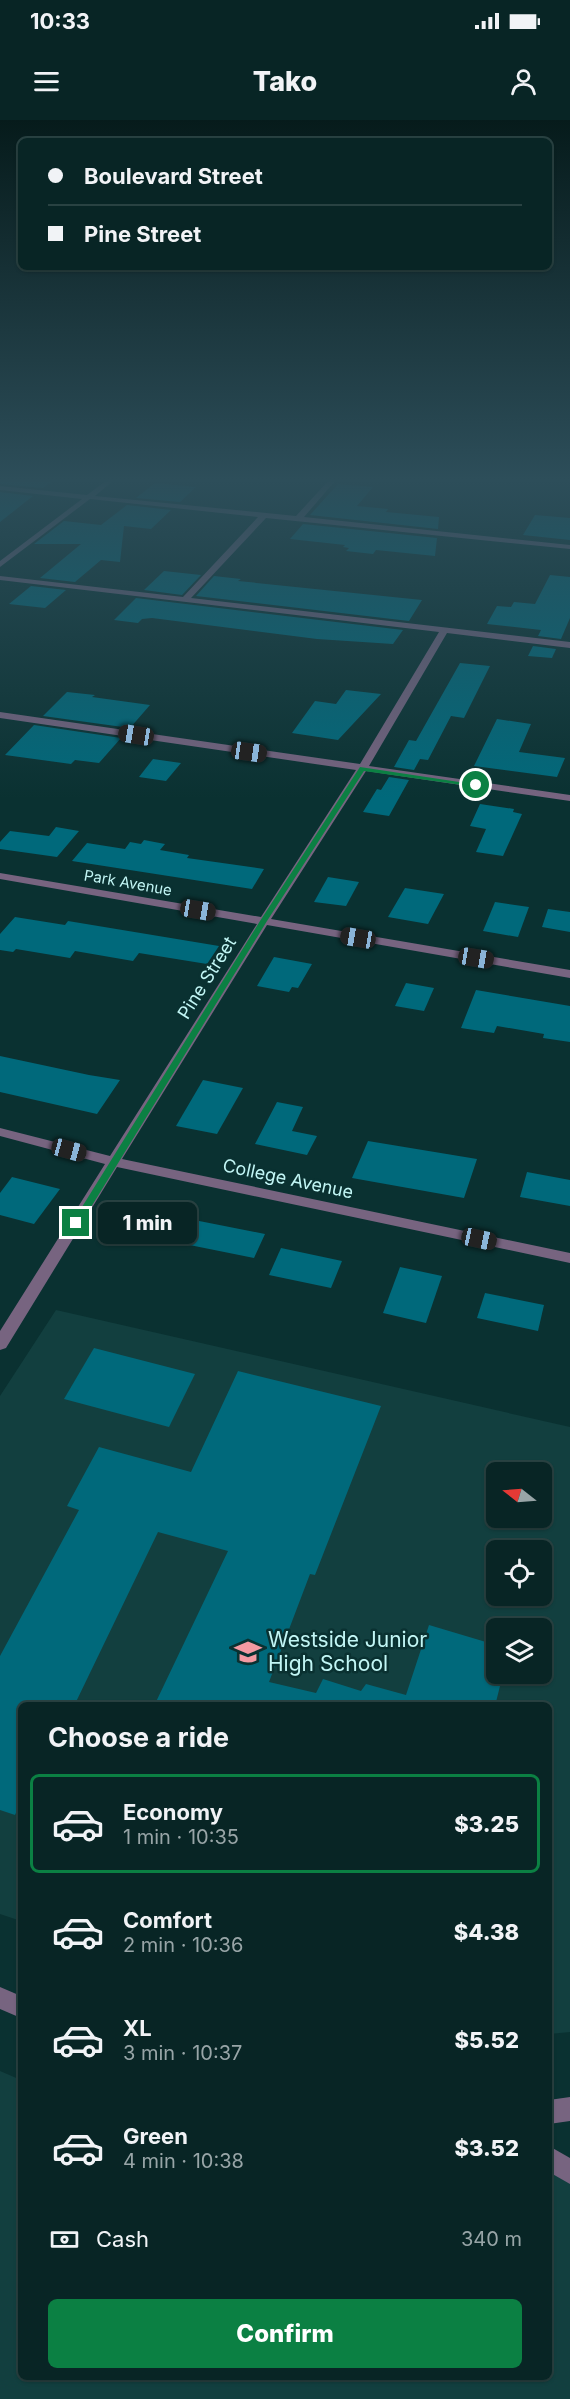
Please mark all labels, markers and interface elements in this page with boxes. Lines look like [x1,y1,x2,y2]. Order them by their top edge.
text: 10:33 [30,8,90,34]
icon: menu [30,65,63,98]
text: Tako [253,65,317,98]
icon: person [507,65,540,98]
text: Boulevard Street [84,163,263,189]
text: Pine Street [84,221,201,247]
car [117,723,155,747]
car [230,741,268,763]
route start [462,771,489,798]
street label: Park Avenue [83,865,174,900]
car [179,898,217,922]
car [339,926,377,950]
street label: Pine Street [173,933,240,1023]
car [457,946,495,970]
car [49,1137,89,1163]
street label: College Avenue [221,1154,355,1203]
callout: 1 min [97,1202,196,1244]
route end [62,1209,89,1236]
text: 1 min [122,1211,173,1235]
car [460,1226,498,1252]
north arrow [486,1462,552,1528]
map controls [486,1462,552,1684]
button: locate [486,1540,552,1606]
button: layers [486,1618,552,1684]
place label: Westside Junior High School [268,1627,427,1676]
school or university icon: Westside Junior High School [233,1637,263,1667]
text: Choose a ride [48,1721,229,1754]
icon: car [51,1797,105,1851]
text: Economy [123,1799,223,1825]
text: $3.25 [454,1811,519,1837]
text: 1 min · 10:35 [123,1825,239,1849]
icon: car [51,1905,105,1959]
text: Comfort [123,1907,212,1933]
text: $4.38 [454,1919,519,1945]
text: 2 min · 10:36 [123,1933,243,1957]
icon: car [51,2013,105,2067]
text: XL [123,2015,152,2041]
text: $5.52 [455,2027,519,2053]
text: 3 min · 10:37 [123,2041,242,2065]
icon: car [51,2121,105,2175]
text: Green [123,2123,188,2149]
text: $3.52 [454,2135,519,2161]
text: 4 min · 10:38 [123,2149,244,2173]
icon: cash [48,2223,81,2256]
text: Cash [96,2226,149,2252]
text: 340 m [461,2227,522,2251]
button: Confirm [48,2299,522,2368]

